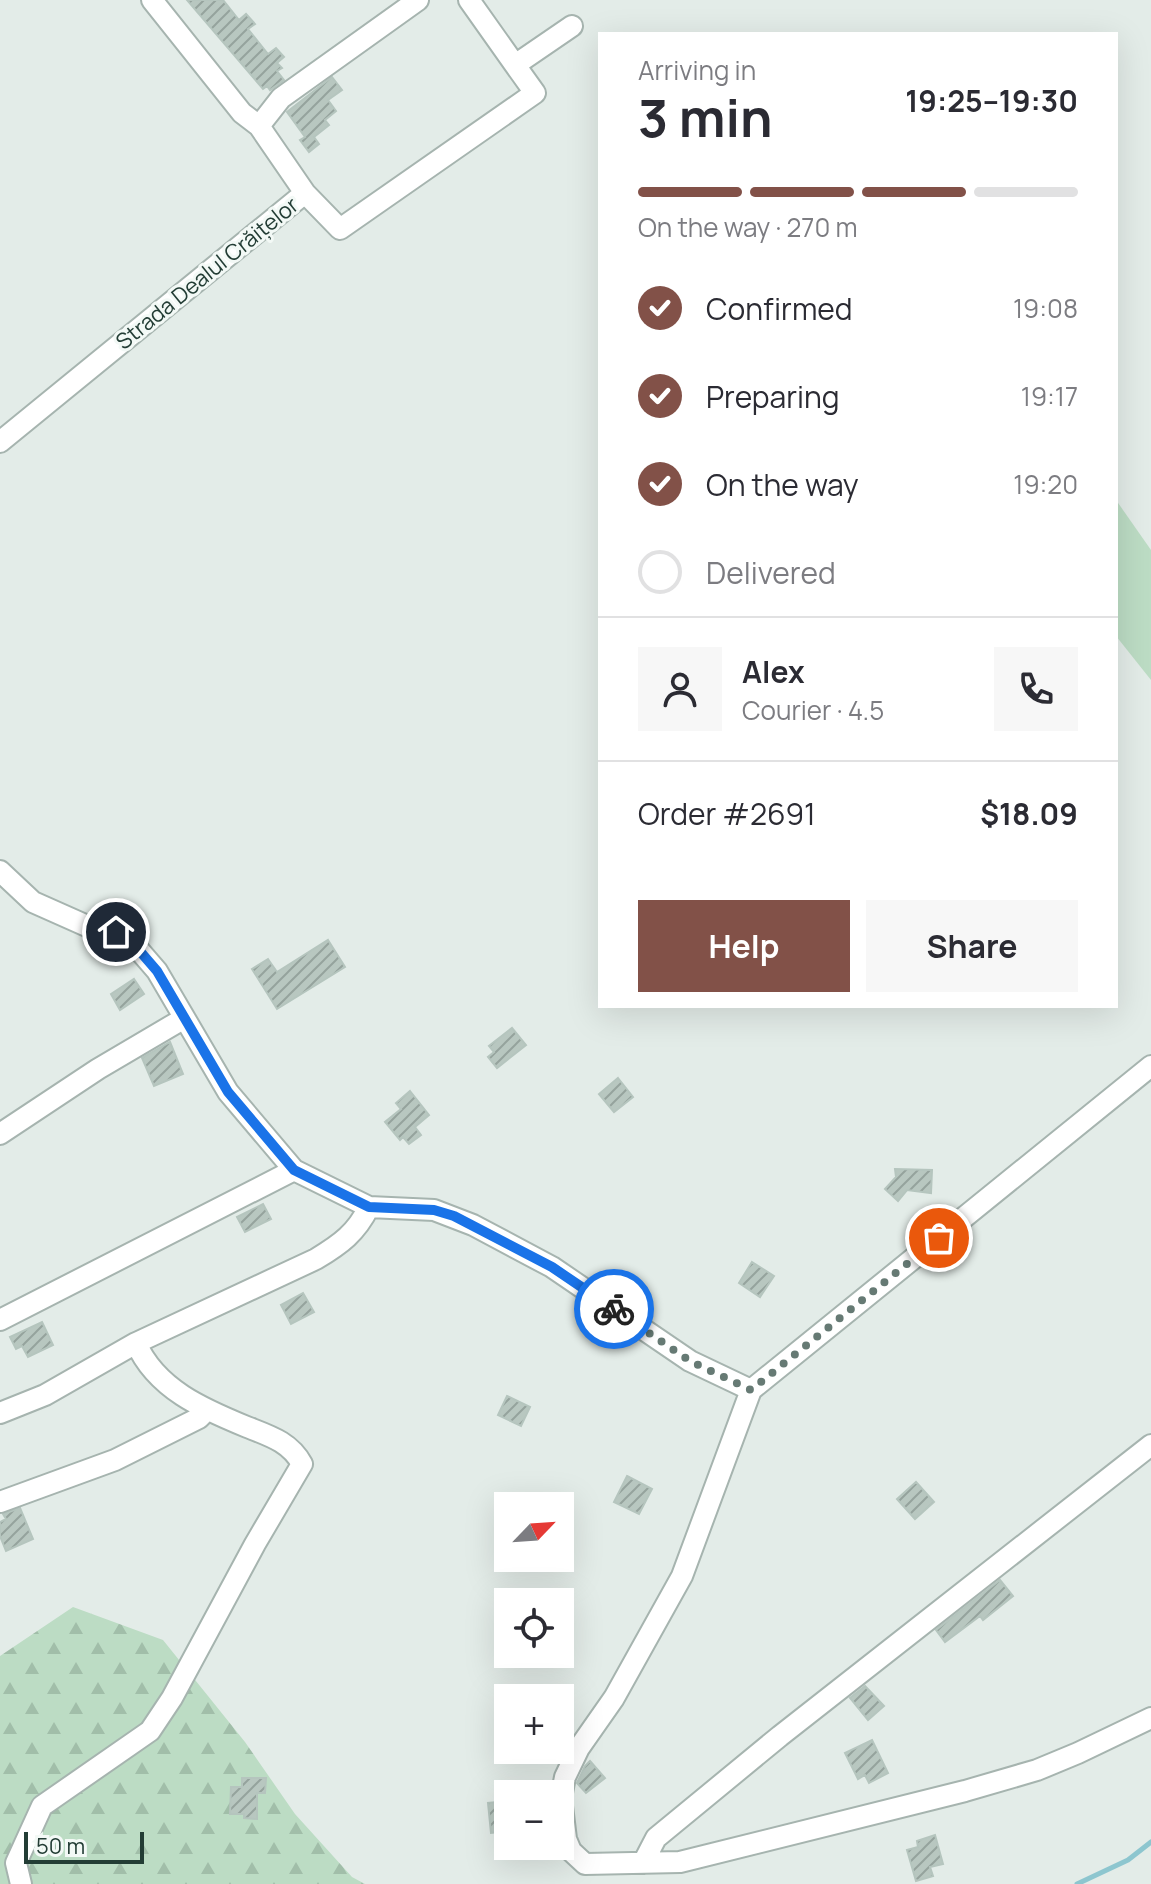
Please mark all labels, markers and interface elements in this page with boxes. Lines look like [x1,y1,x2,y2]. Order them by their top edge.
text: Arriving in [638,52,756,88]
text: 19:25–19:30 [905,80,1078,121]
text: 3 min [638,82,773,153]
street label: Strada Dealul Crăițelor [109,190,305,356]
text: On the way · 270 m [638,209,858,245]
icon: check [638,286,682,330]
text: Confirmed [706,288,853,329]
text: 19:08 [1013,290,1078,326]
icon: check [638,374,682,418]
text: Preparing [706,376,840,417]
text: 19:17 [1021,378,1078,414]
icon: check [638,462,682,506]
text: On the way [706,464,859,505]
text: 19:20 [1013,466,1078,502]
text: Delivered [706,552,836,593]
button: person [638,647,722,731]
button: phone [994,647,1078,731]
text: Alex [742,651,805,692]
text: Courier · 4.5 [742,692,884,728]
text: Order #2691 [638,793,816,834]
text: $18.09 [980,793,1078,834]
pin [82,898,150,966]
button: Help [638,900,850,992]
button: Share [866,900,1078,992]
icon: home [94,910,138,954]
pin [905,1204,973,1272]
icon: bag [917,1216,961,1260]
courier [574,1269,654,1349]
icon: bike [592,1287,636,1331]
north arrow [494,1492,574,1572]
map controls [494,1492,574,1860]
button: locate [494,1588,574,1668]
button: + [494,1684,574,1764]
button: − [494,1780,574,1860]
scale bar [24,1828,144,1864]
text: 50 m [36,1831,85,1861]

